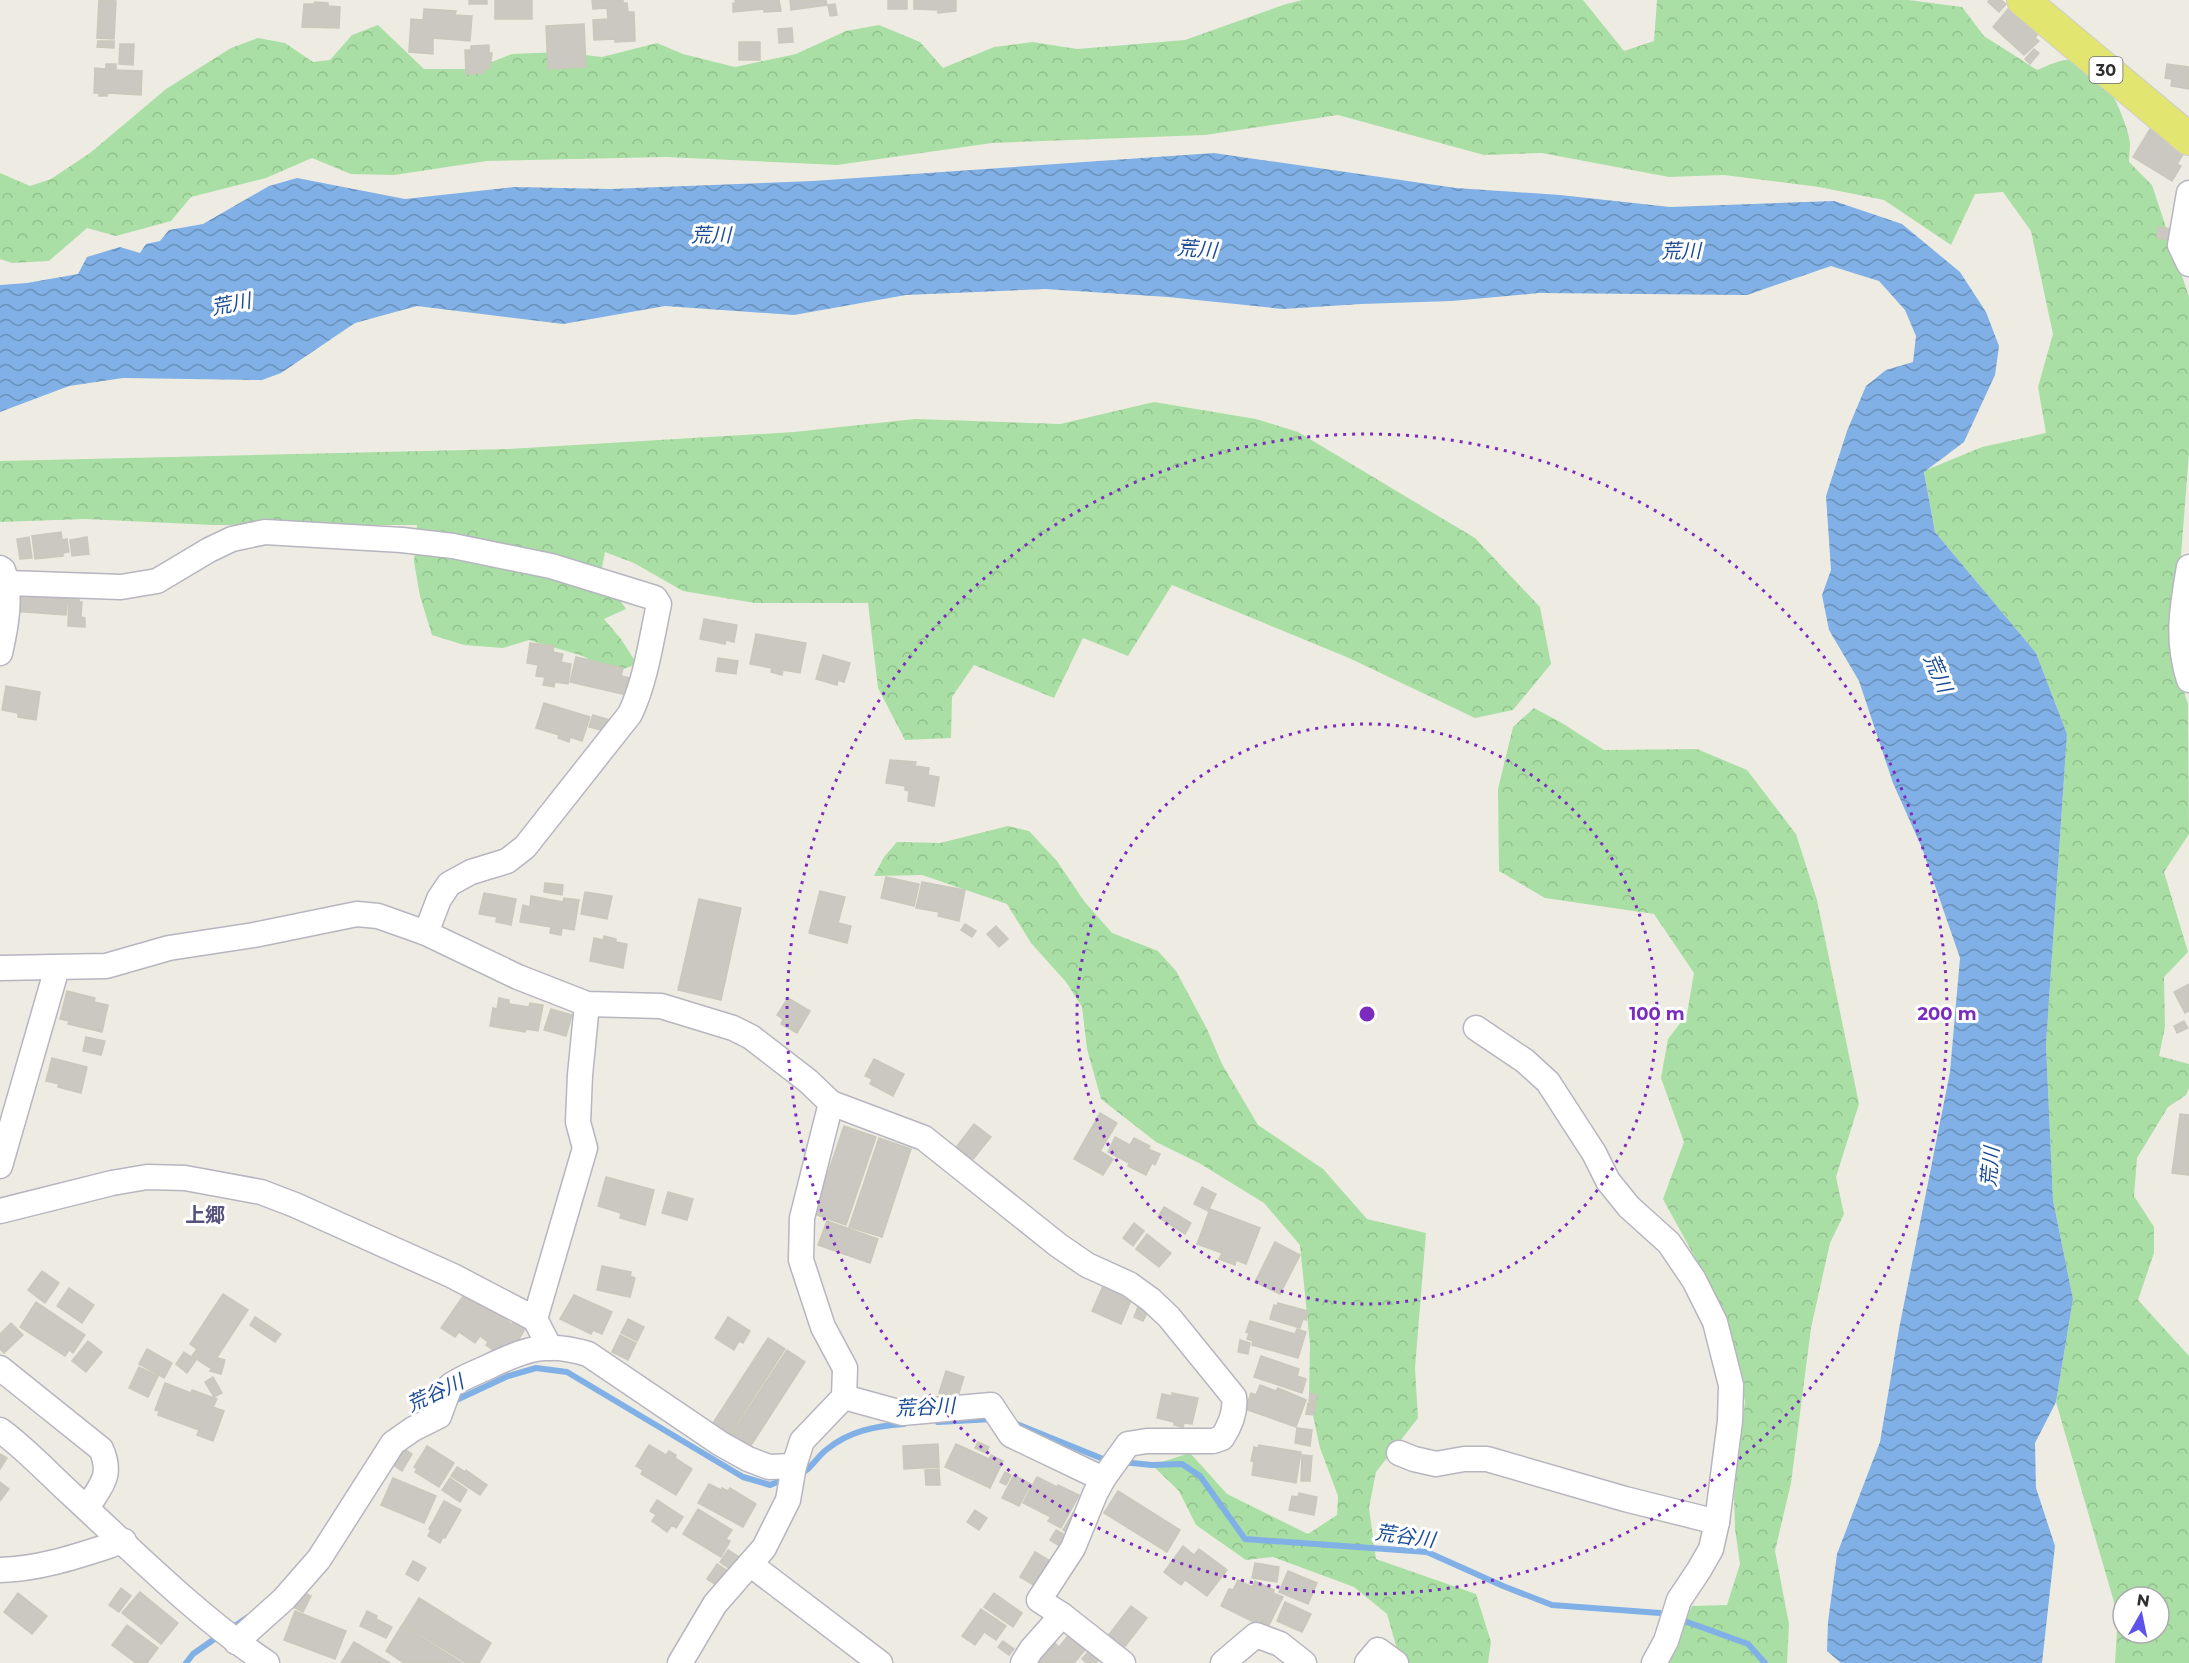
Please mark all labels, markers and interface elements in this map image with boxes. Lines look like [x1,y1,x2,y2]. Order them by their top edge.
road number: 30 [2090,57,2122,83]
water label: 荒川 [691,223,733,247]
water label: 荒川 [1176,236,1220,263]
water label: 荒川 [1661,239,1703,263]
water label: 荒川 [209,288,255,320]
water label: 荒川 [1919,650,1958,698]
text: 100 m [1629,1003,1685,1025]
text: 200 m [1917,1003,1977,1025]
centre of rings [1357,1004,1377,1024]
water label: 荒川 [1976,1144,2004,1188]
district label: 上郷 [185,1203,225,1227]
water label: 荒谷川 [403,1369,469,1417]
water label: 荒谷川 [894,1393,958,1421]
water label: 荒谷川 [1374,1520,1438,1552]
north arrow [2111,1585,2171,1645]
text: N [2135,1590,2151,1611]

